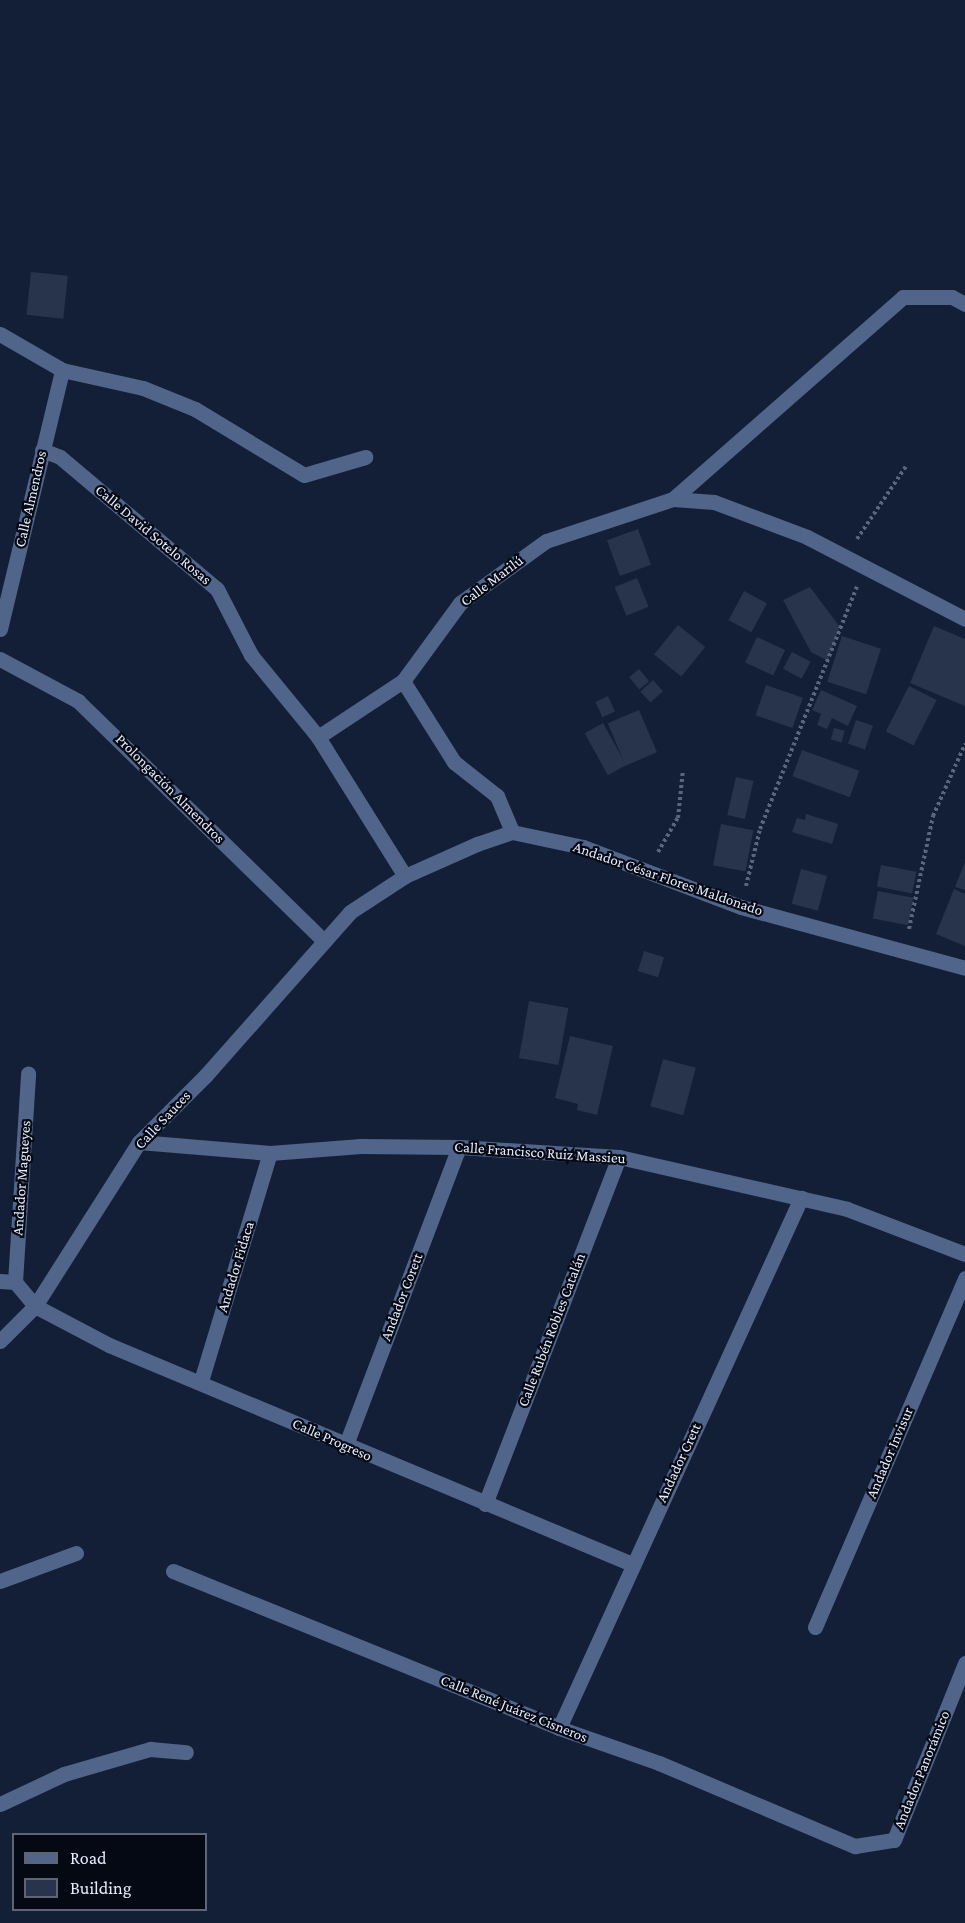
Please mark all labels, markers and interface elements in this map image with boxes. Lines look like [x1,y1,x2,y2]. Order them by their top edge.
street label: Calle Almendros [11,449,51,549]
street label: Calle David Sotelo Rosas [91,481,215,589]
street label: Calle Marilú [457,552,527,610]
street label: Prolongación Almendros [112,731,228,847]
street label: Andador César Flores Maldonado [571,838,765,920]
street label: Calle Sauces [131,1087,195,1153]
street label: Andador Magueyes [9,1120,35,1236]
street label: Calle Francisco Ruiz Massieu [454,1138,626,1168]
street label: Andador Fidaca [214,1219,258,1315]
street label: Andador Corett [377,1251,427,1343]
street label: Calle Rubén Robles Catalán [514,1251,590,1409]
street label: Andador Invisur [863,1405,917,1501]
street label: Calle Progreso [289,1414,375,1466]
street label: Andador Crett [653,1421,705,1505]
street label: Calle René Juárez Cisneros [438,1671,590,1747]
street label: Andador Panorámico [890,1708,954,1832]
legend [12,1833,207,1911]
text: Road [70,1848,107,1868]
text: Building [70,1878,131,1898]

